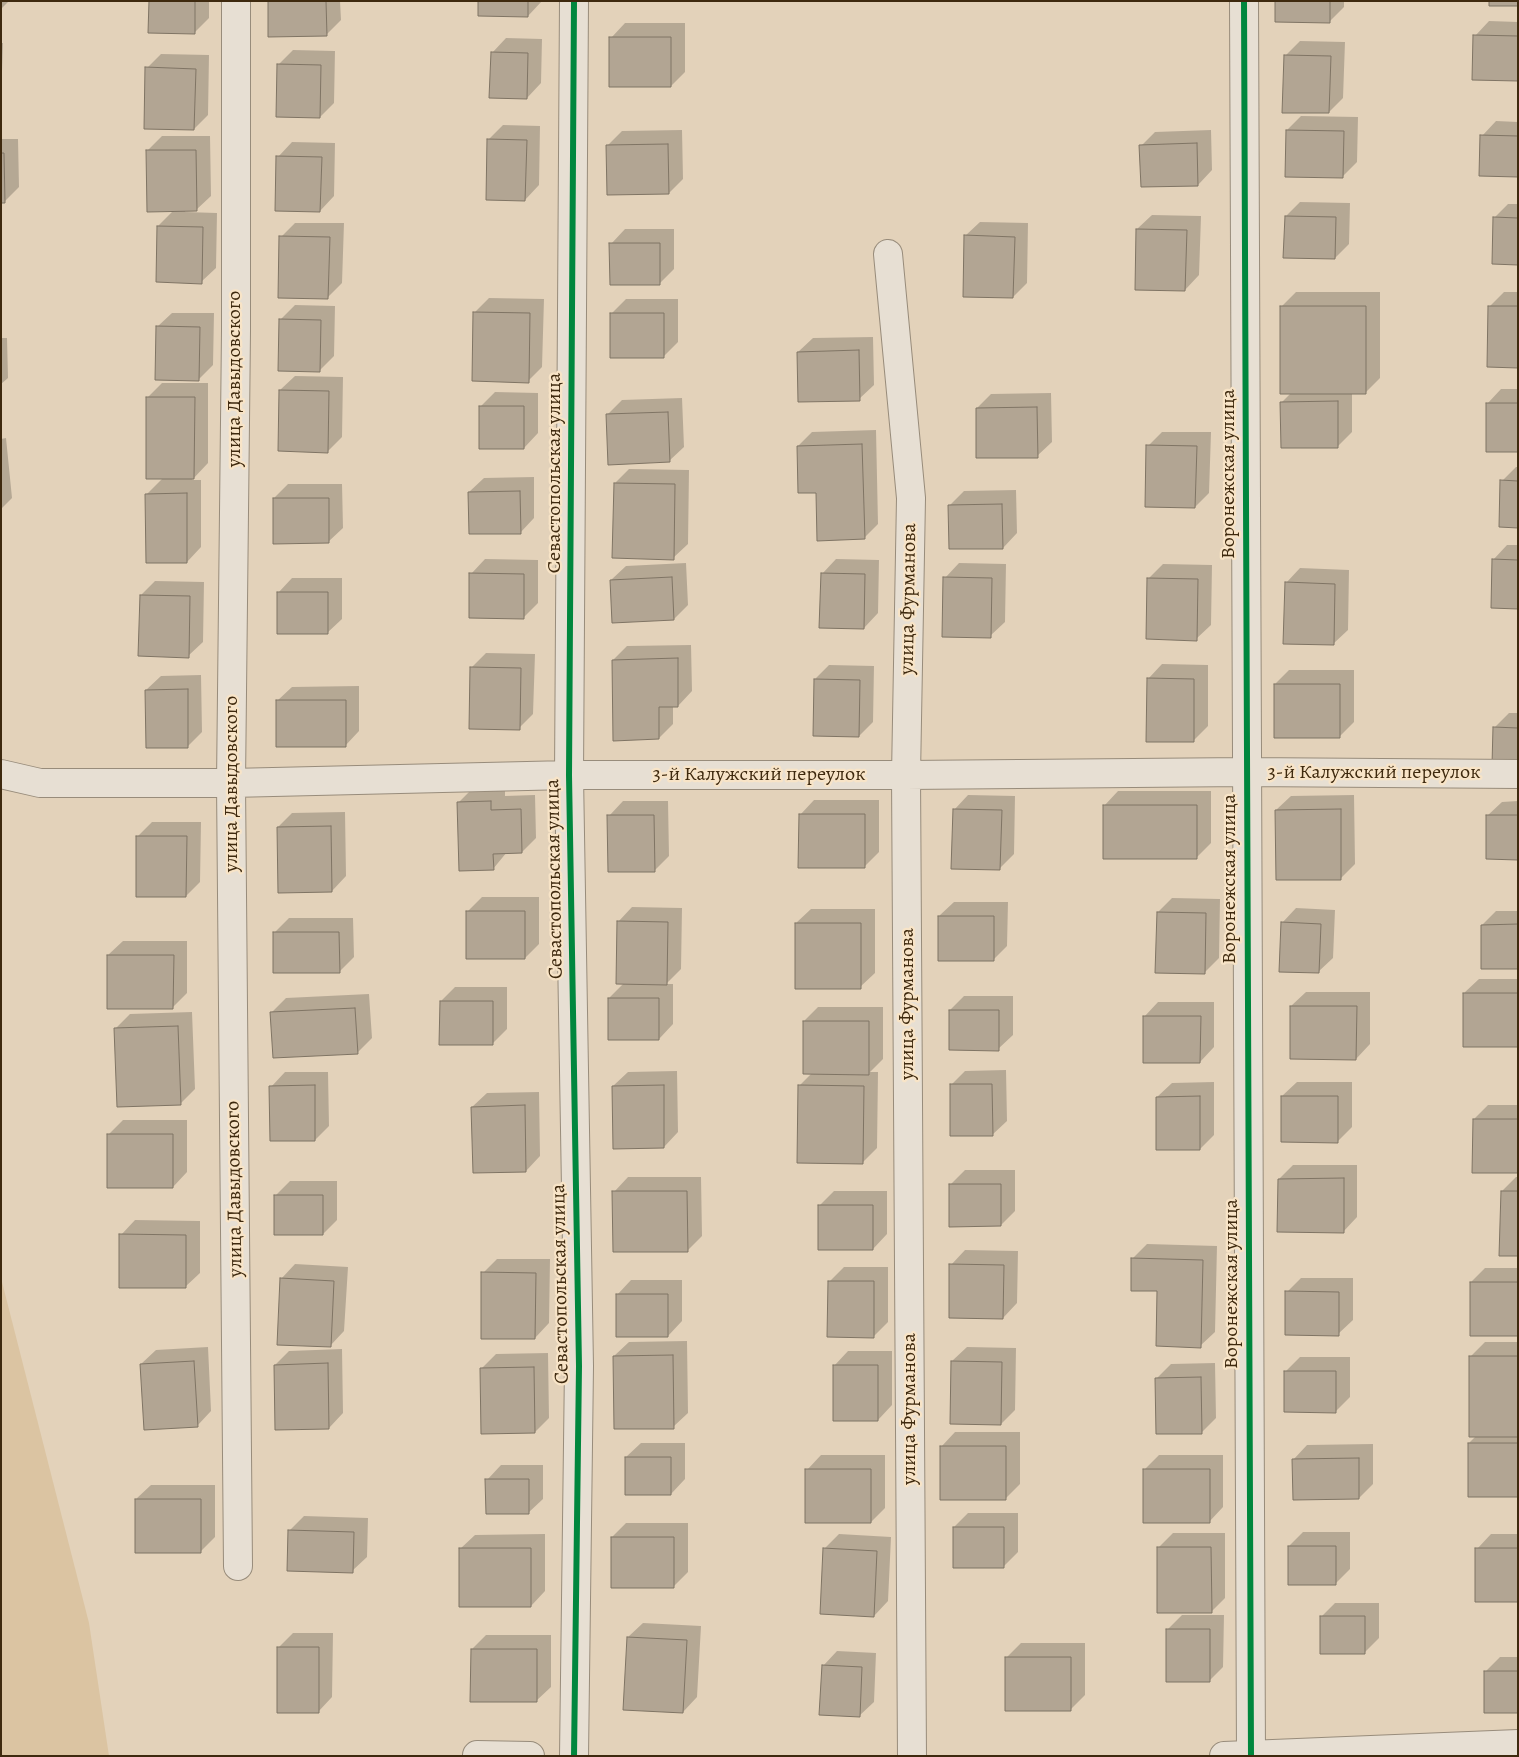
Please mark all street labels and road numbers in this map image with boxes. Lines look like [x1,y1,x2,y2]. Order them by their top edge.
street label: улица Давыдовского [223,291,247,467]
street label: Севастопольская улица [543,373,567,573]
street label: Воронежская улица [1217,389,1241,559]
street label: улица Фурманова [896,523,922,675]
street label: улица Давыдовского [220,696,244,872]
street label: 3-й Калужский переулок [1267,761,1481,785]
street label: 3-й Калужский переулок [652,763,866,787]
street label: Севастопольская улица [541,779,569,979]
street label: Воронежская улица [1218,794,1242,964]
street label: улица Фурманова [896,928,920,1080]
street label: улица Давыдовского [221,1101,249,1277]
street label: Севастопольская улица [547,1184,575,1384]
street label: Воронежская улица [1220,1199,1244,1369]
street label: улица Фурманова [898,1333,922,1485]

